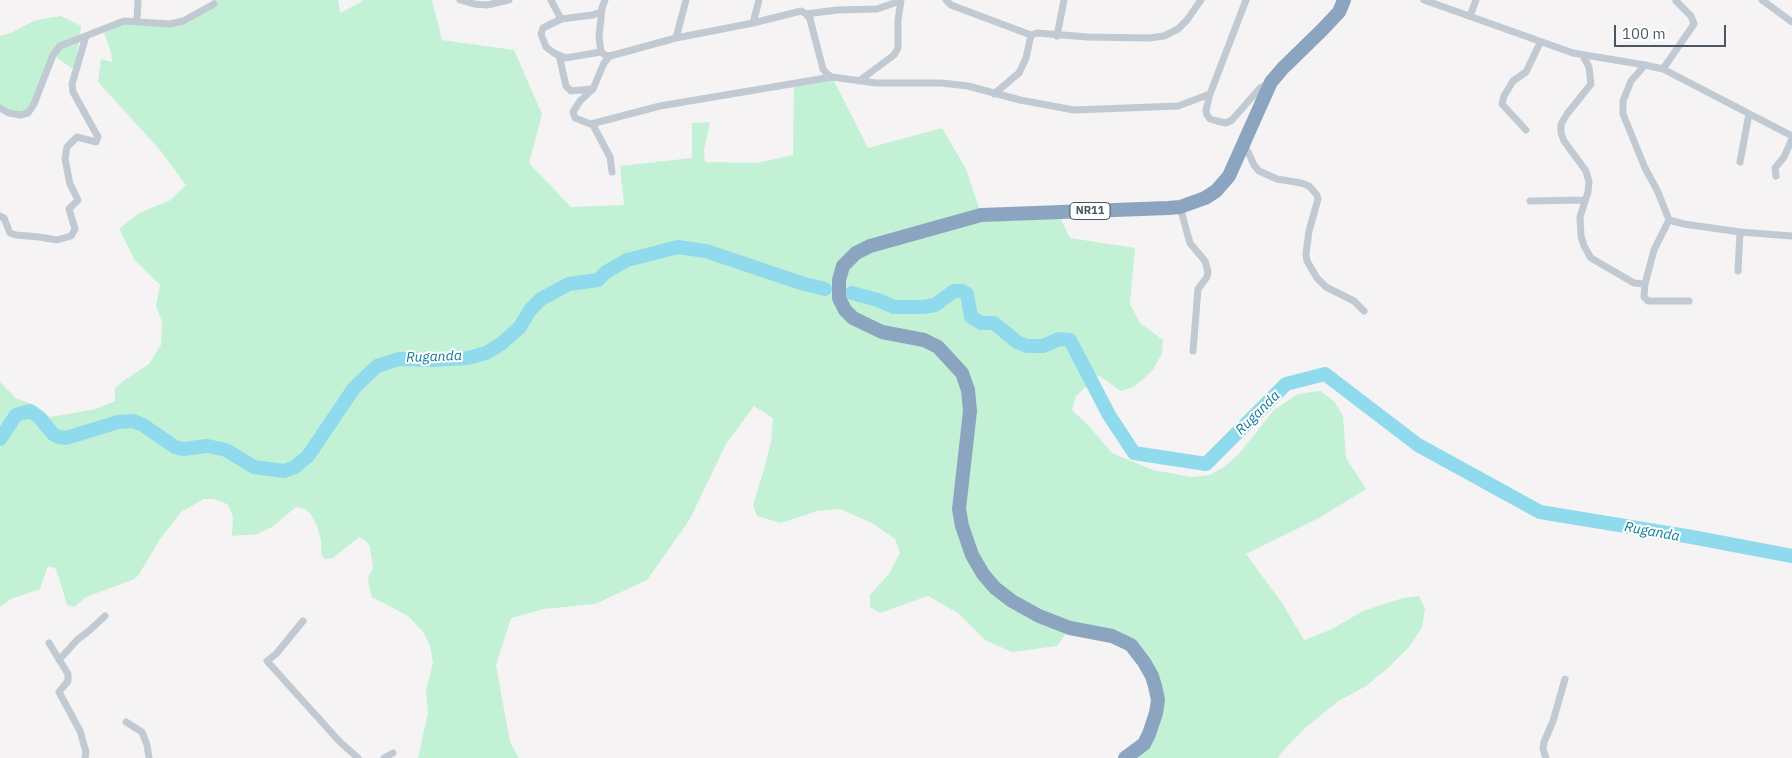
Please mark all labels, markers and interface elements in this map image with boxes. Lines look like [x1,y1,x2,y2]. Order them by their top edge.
scale bar [1617,15,1730,47]
text: 100 m [1622,24,1666,43]
road number: NR11 [1070,202,1110,220]
water label: Ruganda [406,348,462,366]
water label: Ruganda [1232,387,1284,439]
water label: Ruganda [1623,519,1681,545]

